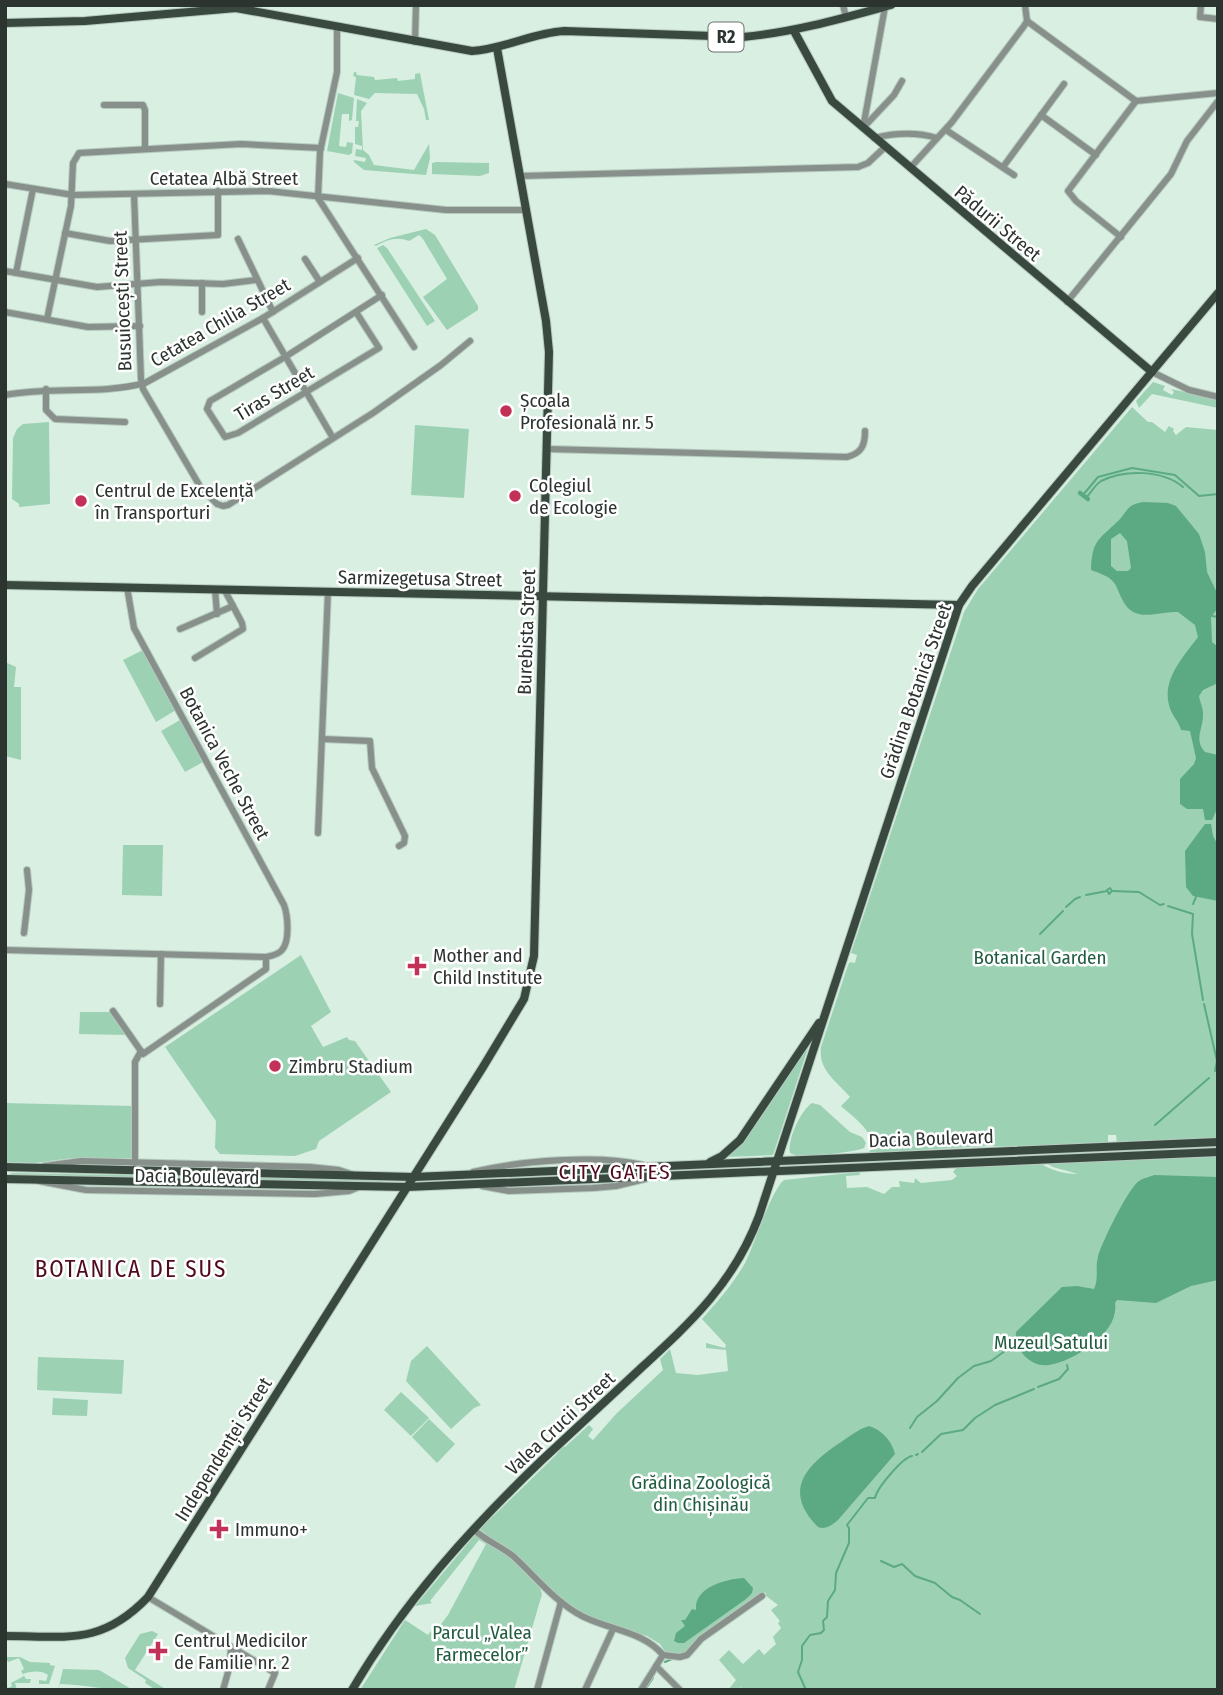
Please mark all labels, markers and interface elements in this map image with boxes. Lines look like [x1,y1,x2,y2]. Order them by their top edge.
road number: R2 [708,22,744,52]
street label: Cetatea Albă Street [150,167,299,190]
street label: Pădurii Street [950,181,1046,267]
street label: Busuiocești Street [109,230,136,372]
street label: Cetatea Chilia Street [146,273,295,372]
street label: Tiras Street [231,360,319,426]
place label: Școala Profesională nr. 5 [520,389,654,434]
marker: Școala Profesională nr. 5 [498,403,514,419]
place label: Colegiul de Ecologie [529,474,617,519]
place label: Centrul de Excelență în Transporturi [94,479,254,524]
marker: Colegiul de Ecologie [507,488,523,504]
marker: Centrul de Excelență în Transporturi [73,493,89,509]
street label: Sarmizegetusa Street [338,566,503,591]
street label: Burebista Street [513,568,540,695]
street label: Grădina Botanică Street [875,600,957,782]
street label: Botanica Veche Street [175,683,275,844]
place label: Mother and Child Institute [433,944,542,989]
park label: Botanical Garden [973,946,1107,969]
marker: Mother and Child Institute [407,956,427,976]
place label: Zimbru Stadium [289,1055,413,1078]
marker: Zimbru Stadium [267,1058,283,1074]
street label: Dacia Boulevard [868,1125,994,1152]
district label: CITY GATES [558,1159,672,1185]
street label: Dacia Boulevard [134,1164,260,1189]
district label: BOTANICA DE SUS [35,1255,227,1283]
park label: Muzeul Satului [994,1331,1108,1354]
street label: Valea Crucii Street [501,1366,620,1480]
street label: Independenței Street [170,1373,277,1525]
park label: Grădina Zoologică din Chișinău [631,1471,771,1516]
place label: Immuno+ [235,1518,308,1541]
marker: Immuno+ [209,1519,229,1539]
park label: Parcul „Valea Farmecelor” [432,1621,532,1666]
place label: Centrul Medicilor de Familie nr. 2 [174,1629,308,1674]
marker: Centrul Medicilor de Familie nr. 2 [148,1641,168,1661]

